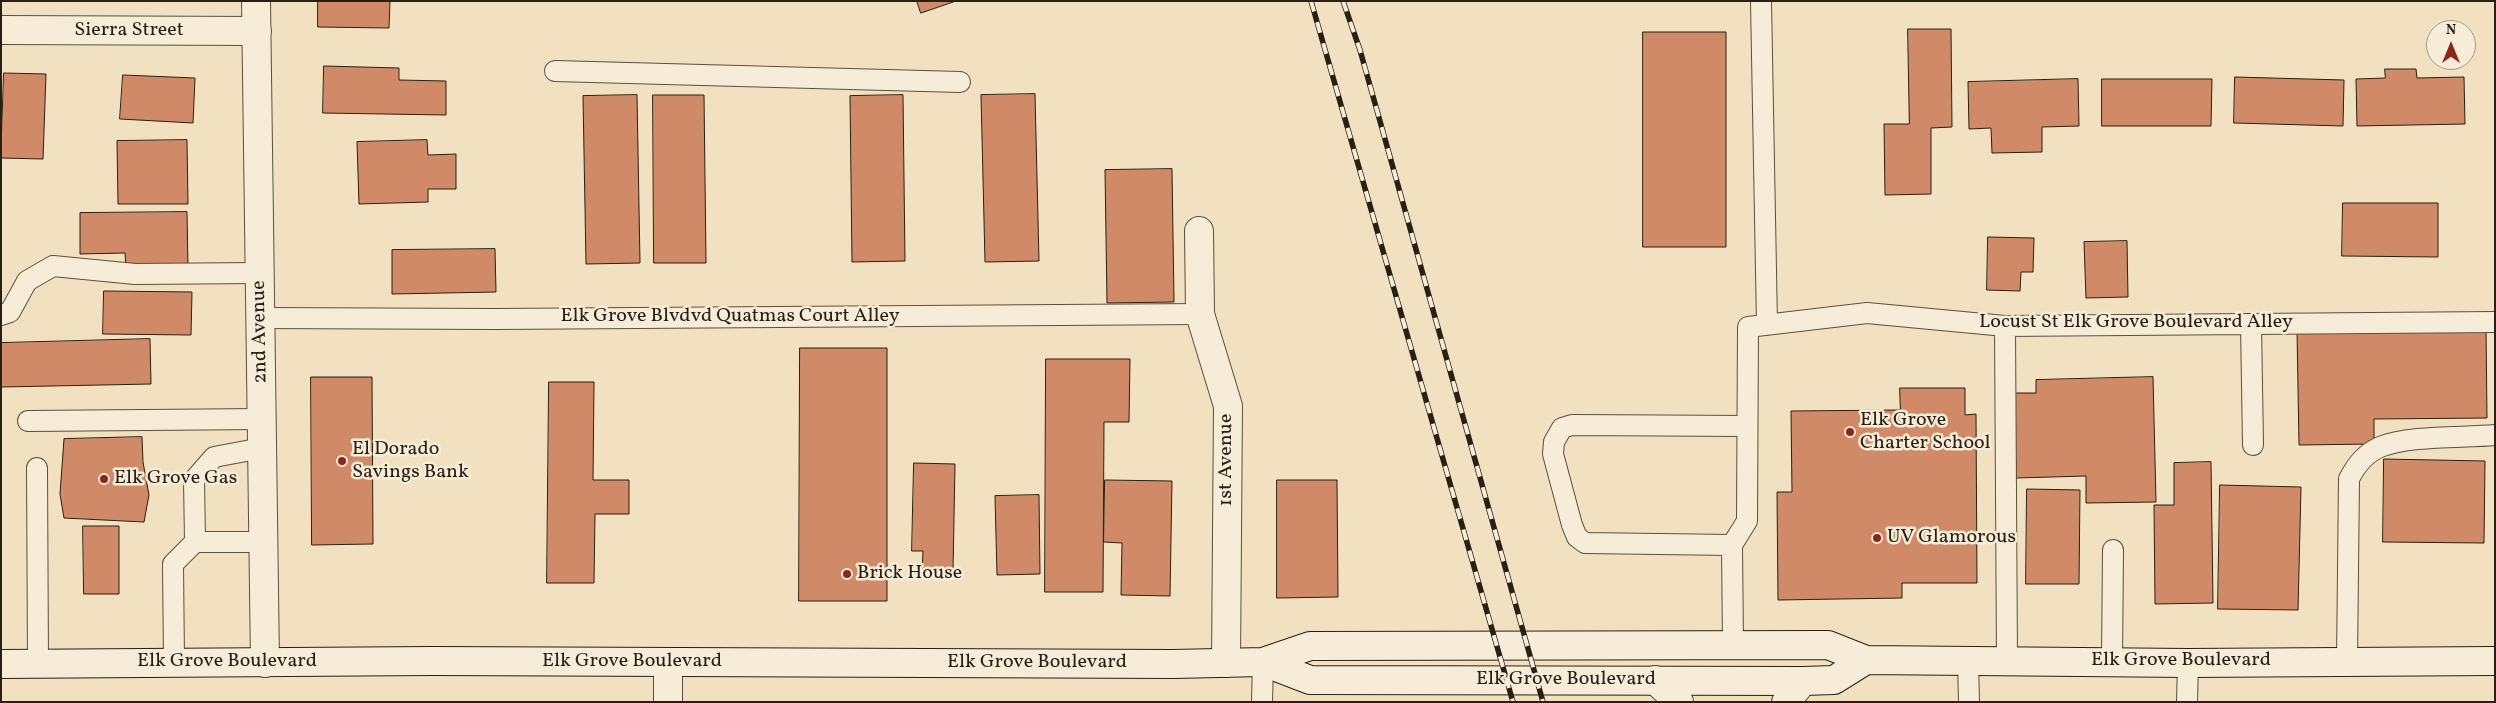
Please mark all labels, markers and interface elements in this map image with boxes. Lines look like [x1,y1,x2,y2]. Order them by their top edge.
street label: Sierra Street [74,19,184,43]
north arrow [2426,20,2476,70]
text: N [2446,21,2456,40]
street label: 2nd Avenue [248,280,274,384]
street label: Elk Grove Blvdvd Quatmas Court Alley [560,305,900,329]
street label: Locust St Elk Grove Boulevard Alley [1979,311,2293,335]
place label: Elk Grove Charter School [1860,409,1990,456]
street label: 1st Avenue [1215,414,1239,506]
marker: Elk Grove Charter School [1844,426,1856,438]
place label: El Dorado Savings Bank [352,438,469,485]
marker: El Dorado Savings Bank [336,455,348,467]
place label: Elk Grove Gas [114,467,237,491]
marker: Elk Grove Gas [98,473,110,485]
place label: UV Glamorous [1887,526,2016,550]
marker: UV Glamorous [1871,532,1883,544]
place label: Brick House [857,562,962,586]
marker: Brick House [841,568,853,580]
street label: Elk Grove Boulevard [2091,649,2271,673]
street label: Elk Grove Boulevard [137,650,317,674]
street label: Elk Grove Boulevard [542,650,722,674]
street label: Elk Grove Boulevard [947,651,1127,675]
street label: Elk Grove Boulevard [1476,668,1656,692]

